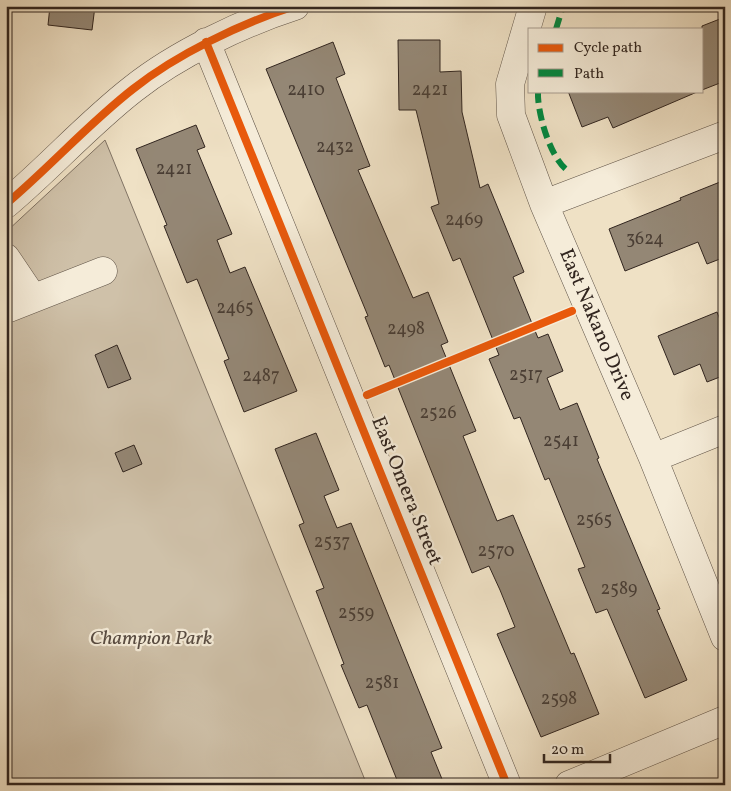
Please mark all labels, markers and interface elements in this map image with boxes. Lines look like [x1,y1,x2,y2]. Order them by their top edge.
legend [528,28,704,92]
text: Cycle path [574,38,642,59]
text: Path [574,64,604,85]
house number: 2410 [287,78,325,103]
house number: 2421 [412,78,448,103]
house number: 2432 [316,135,354,160]
house number: 2421 [156,157,192,182]
house number: 2469 [445,208,483,233]
house number: 3624 [626,227,664,252]
street label: East Nakano Drive [551,245,641,405]
house number: 2465 [216,296,254,321]
house number: 2498 [387,317,425,342]
house number: 2517 [509,363,543,388]
house number: 2487 [242,364,280,389]
house number: 2526 [419,401,457,426]
street label: East Omera Street [363,412,449,570]
house number: 2541 [543,429,579,454]
house number: 2565 [576,508,612,533]
house number: 2537 [314,530,350,555]
house number: 2570 [477,539,515,564]
house number: 2589 [601,577,637,602]
house number: 2559 [338,601,374,626]
park label: Champion Park [90,625,212,653]
house number: 2581 [365,671,399,696]
house number: 2598 [541,687,577,712]
scale bar [544,731,610,763]
text: 20 m [551,740,584,761]

